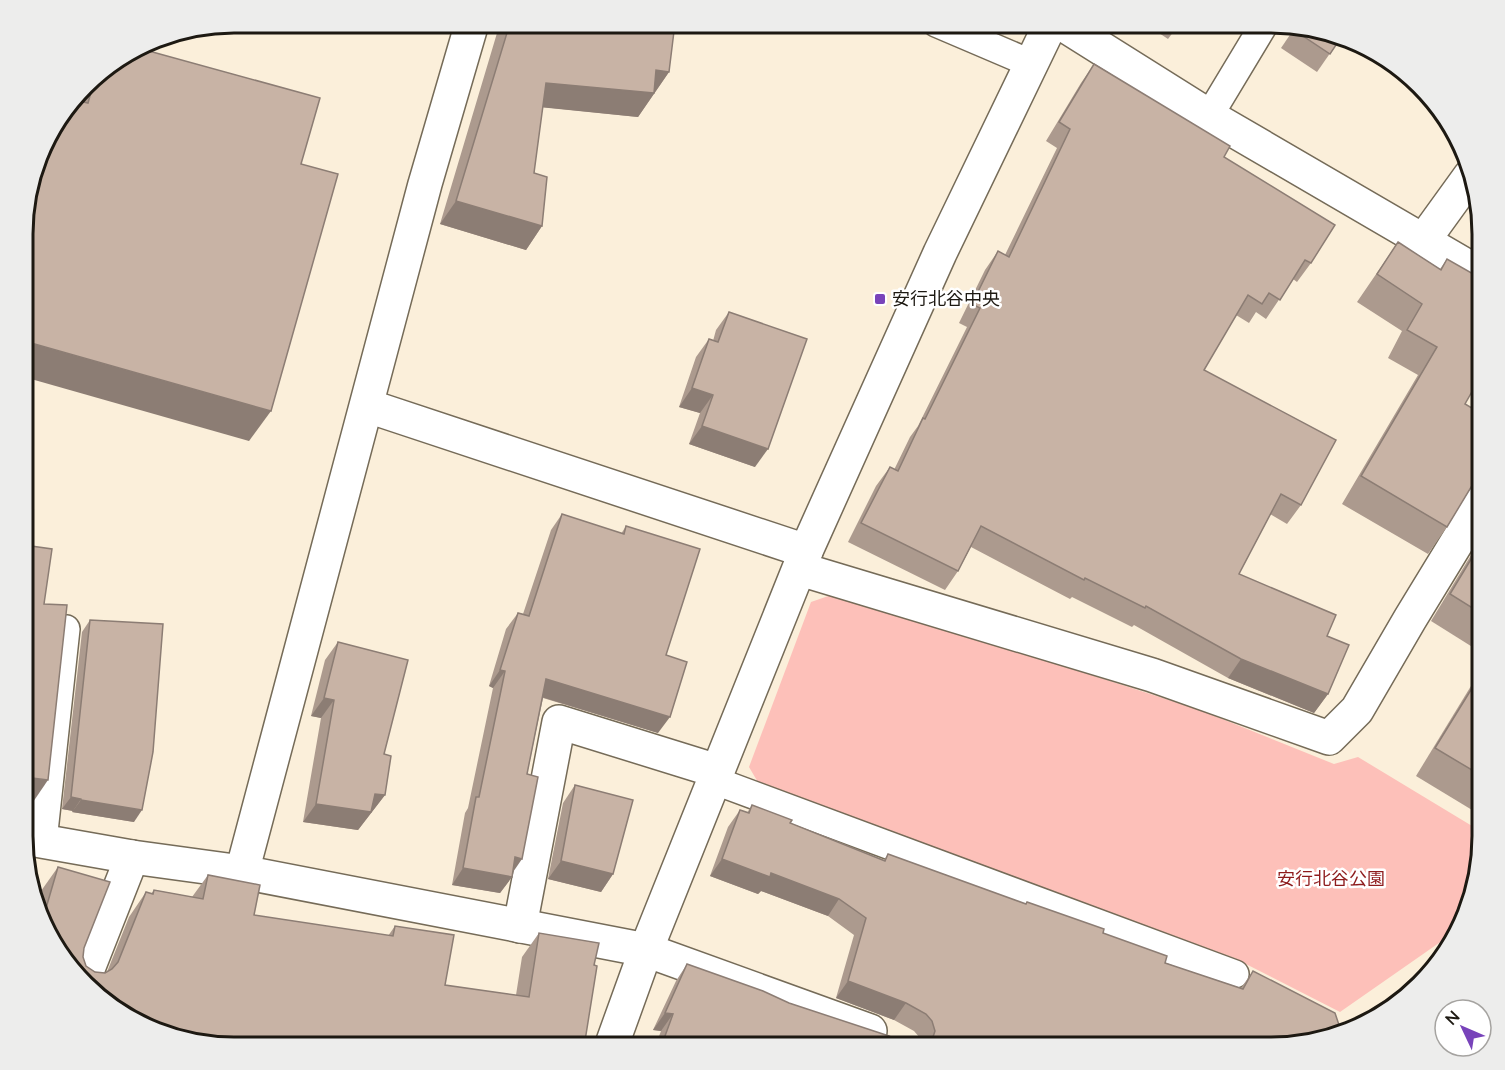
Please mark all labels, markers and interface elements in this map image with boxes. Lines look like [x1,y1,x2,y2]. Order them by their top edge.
place label: 安行北谷中央 [892,287,1000,309]
marker: 安行北谷中央 [873,292,887,306]
park label: 安行北谷公園 [1277,867,1385,889]
north arrow [1433,998,1493,1058]
text: N [1441,1006,1463,1028]

